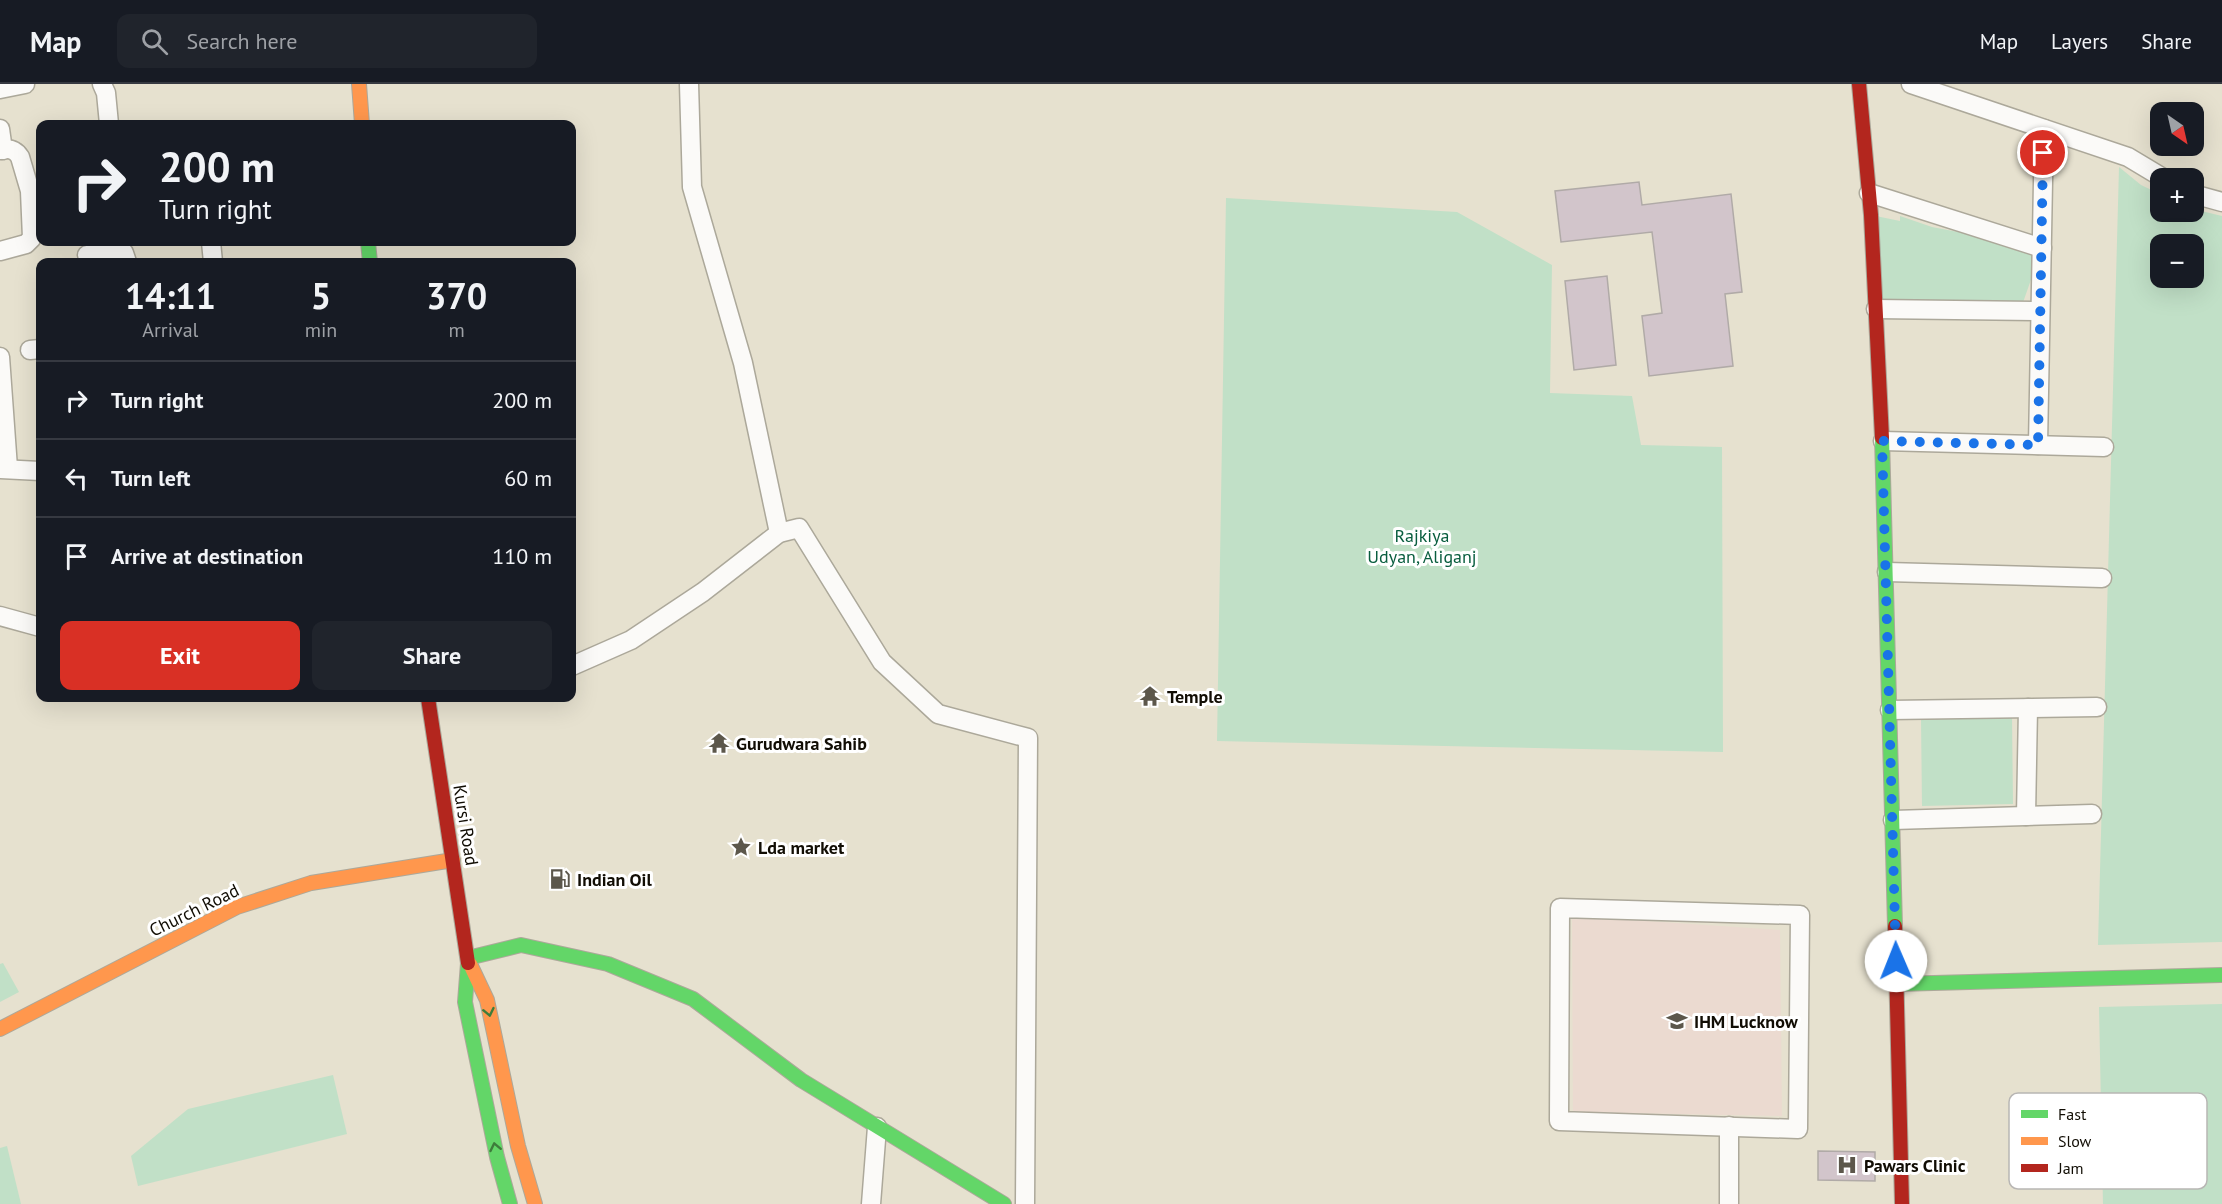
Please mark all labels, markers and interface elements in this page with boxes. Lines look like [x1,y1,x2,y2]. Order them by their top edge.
search box [117,14,537,68]
text: Map [30,23,81,60]
icon: search [138,25,171,58]
text: Search here [186,27,297,55]
text: Map [1980,28,2018,55]
text: Layers [2051,28,2108,55]
text: Share [2141,28,2192,55]
north arrow [2150,102,2204,156]
map controls [2150,102,2204,288]
pin [2017,127,2068,178]
icon: arrive [2026,136,2059,169]
text: 200 m [159,139,275,194]
icon: right [60,144,138,222]
button: + [2150,168,2204,222]
text: Turn right [159,192,272,226]
button: − [2150,234,2204,288]
text: 14:11 [125,272,216,319]
text: 5 [311,272,331,319]
text: 370 [426,272,487,319]
text: Arrival [142,317,198,343]
text: min [305,317,337,343]
text: m [449,317,465,343]
icon: right [60,384,93,417]
text: Turn right [111,386,203,414]
text: 200 m [492,386,552,414]
icon: left [60,462,93,495]
text: Turn left [111,464,191,492]
text: 60 m [504,464,552,492]
park label: Rajkiya Udyan, Aliganj [1367,524,1477,568]
icon: arrive [60,540,93,573]
text: Arrive at destination [111,542,303,570]
text: 110 m [492,542,552,570]
button: Exit [60,621,300,690]
button: Share [312,621,552,690]
temple icon: Temple [1138,684,1162,708]
place label: Temple [1167,685,1223,708]
temple icon: Gurudwara Sahib [707,731,731,755]
place label: Gurudwara Sahib [736,732,867,755]
street label: Kursi Road [448,783,484,867]
place icon: Lda market [729,835,753,859]
place label: Lda market [758,836,845,859]
fuel station icon: Indian Oil [548,867,572,891]
place label: Indian Oil [577,868,652,891]
street label: Church Road [145,878,243,942]
position arrow [1864,929,1928,993]
one-way arrow [482,1007,495,1017]
school or university icon: IHM Lucknow [1665,1009,1689,1033]
place label: IHM Lucknow [1694,1010,1799,1033]
legend [2009,1093,2207,1189]
text: Fast [2058,1104,2087,1124]
text: Slow [2058,1131,2092,1151]
one-way arrow [490,1143,503,1153]
hospital icon: Pawars Clinic [1835,1153,1859,1177]
place label: Pawars Clinic [1864,1154,1966,1177]
text: Jam [2057,1158,2084,1178]

